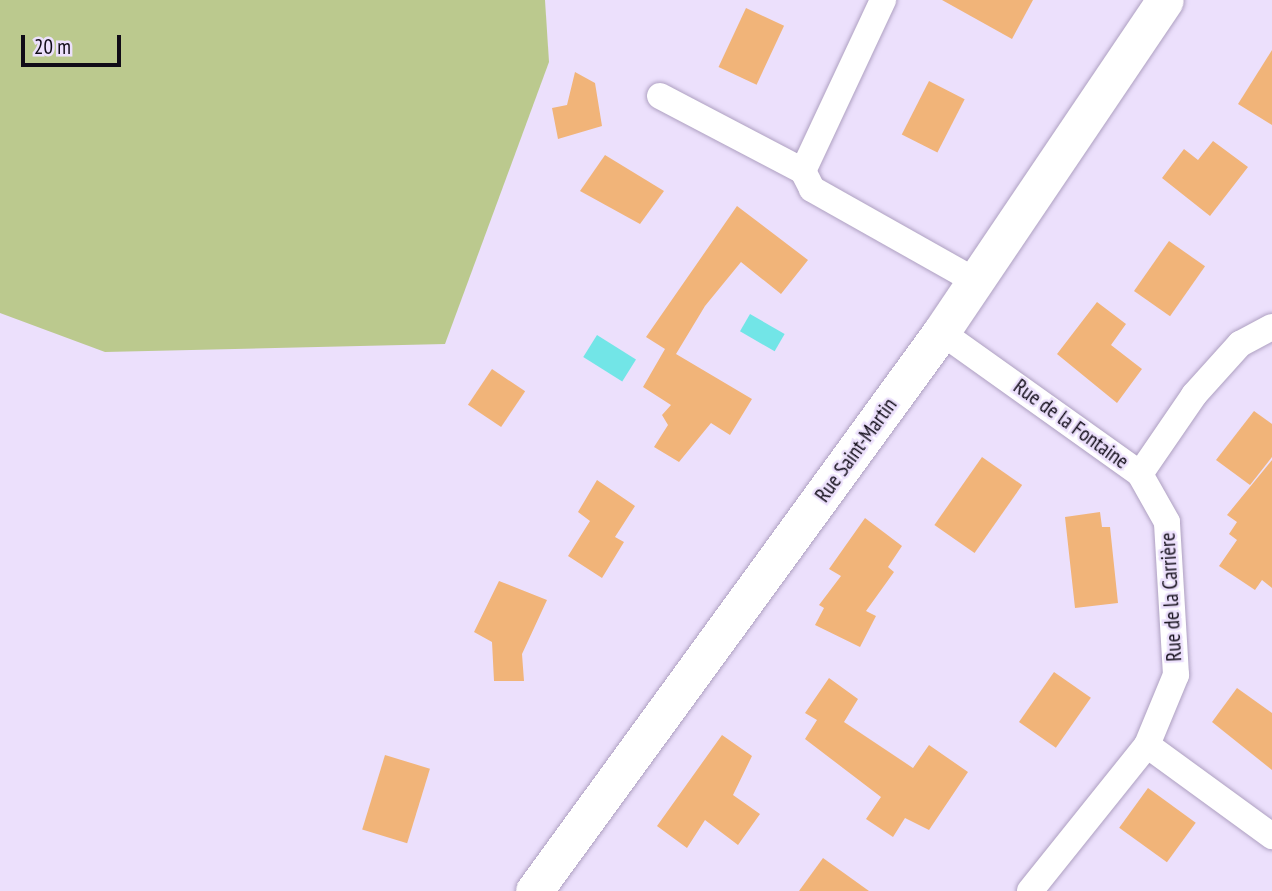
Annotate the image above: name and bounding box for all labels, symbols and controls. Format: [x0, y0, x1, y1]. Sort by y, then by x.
scale bar [24, 21, 124, 65]
text: 20 m [34, 33, 71, 60]
street label: Rue de la Fontaine [1009, 374, 1133, 474]
street label: Rue Saint-Martin [810, 393, 902, 507]
street label: Rue de la Carrière [1155, 532, 1187, 662]

